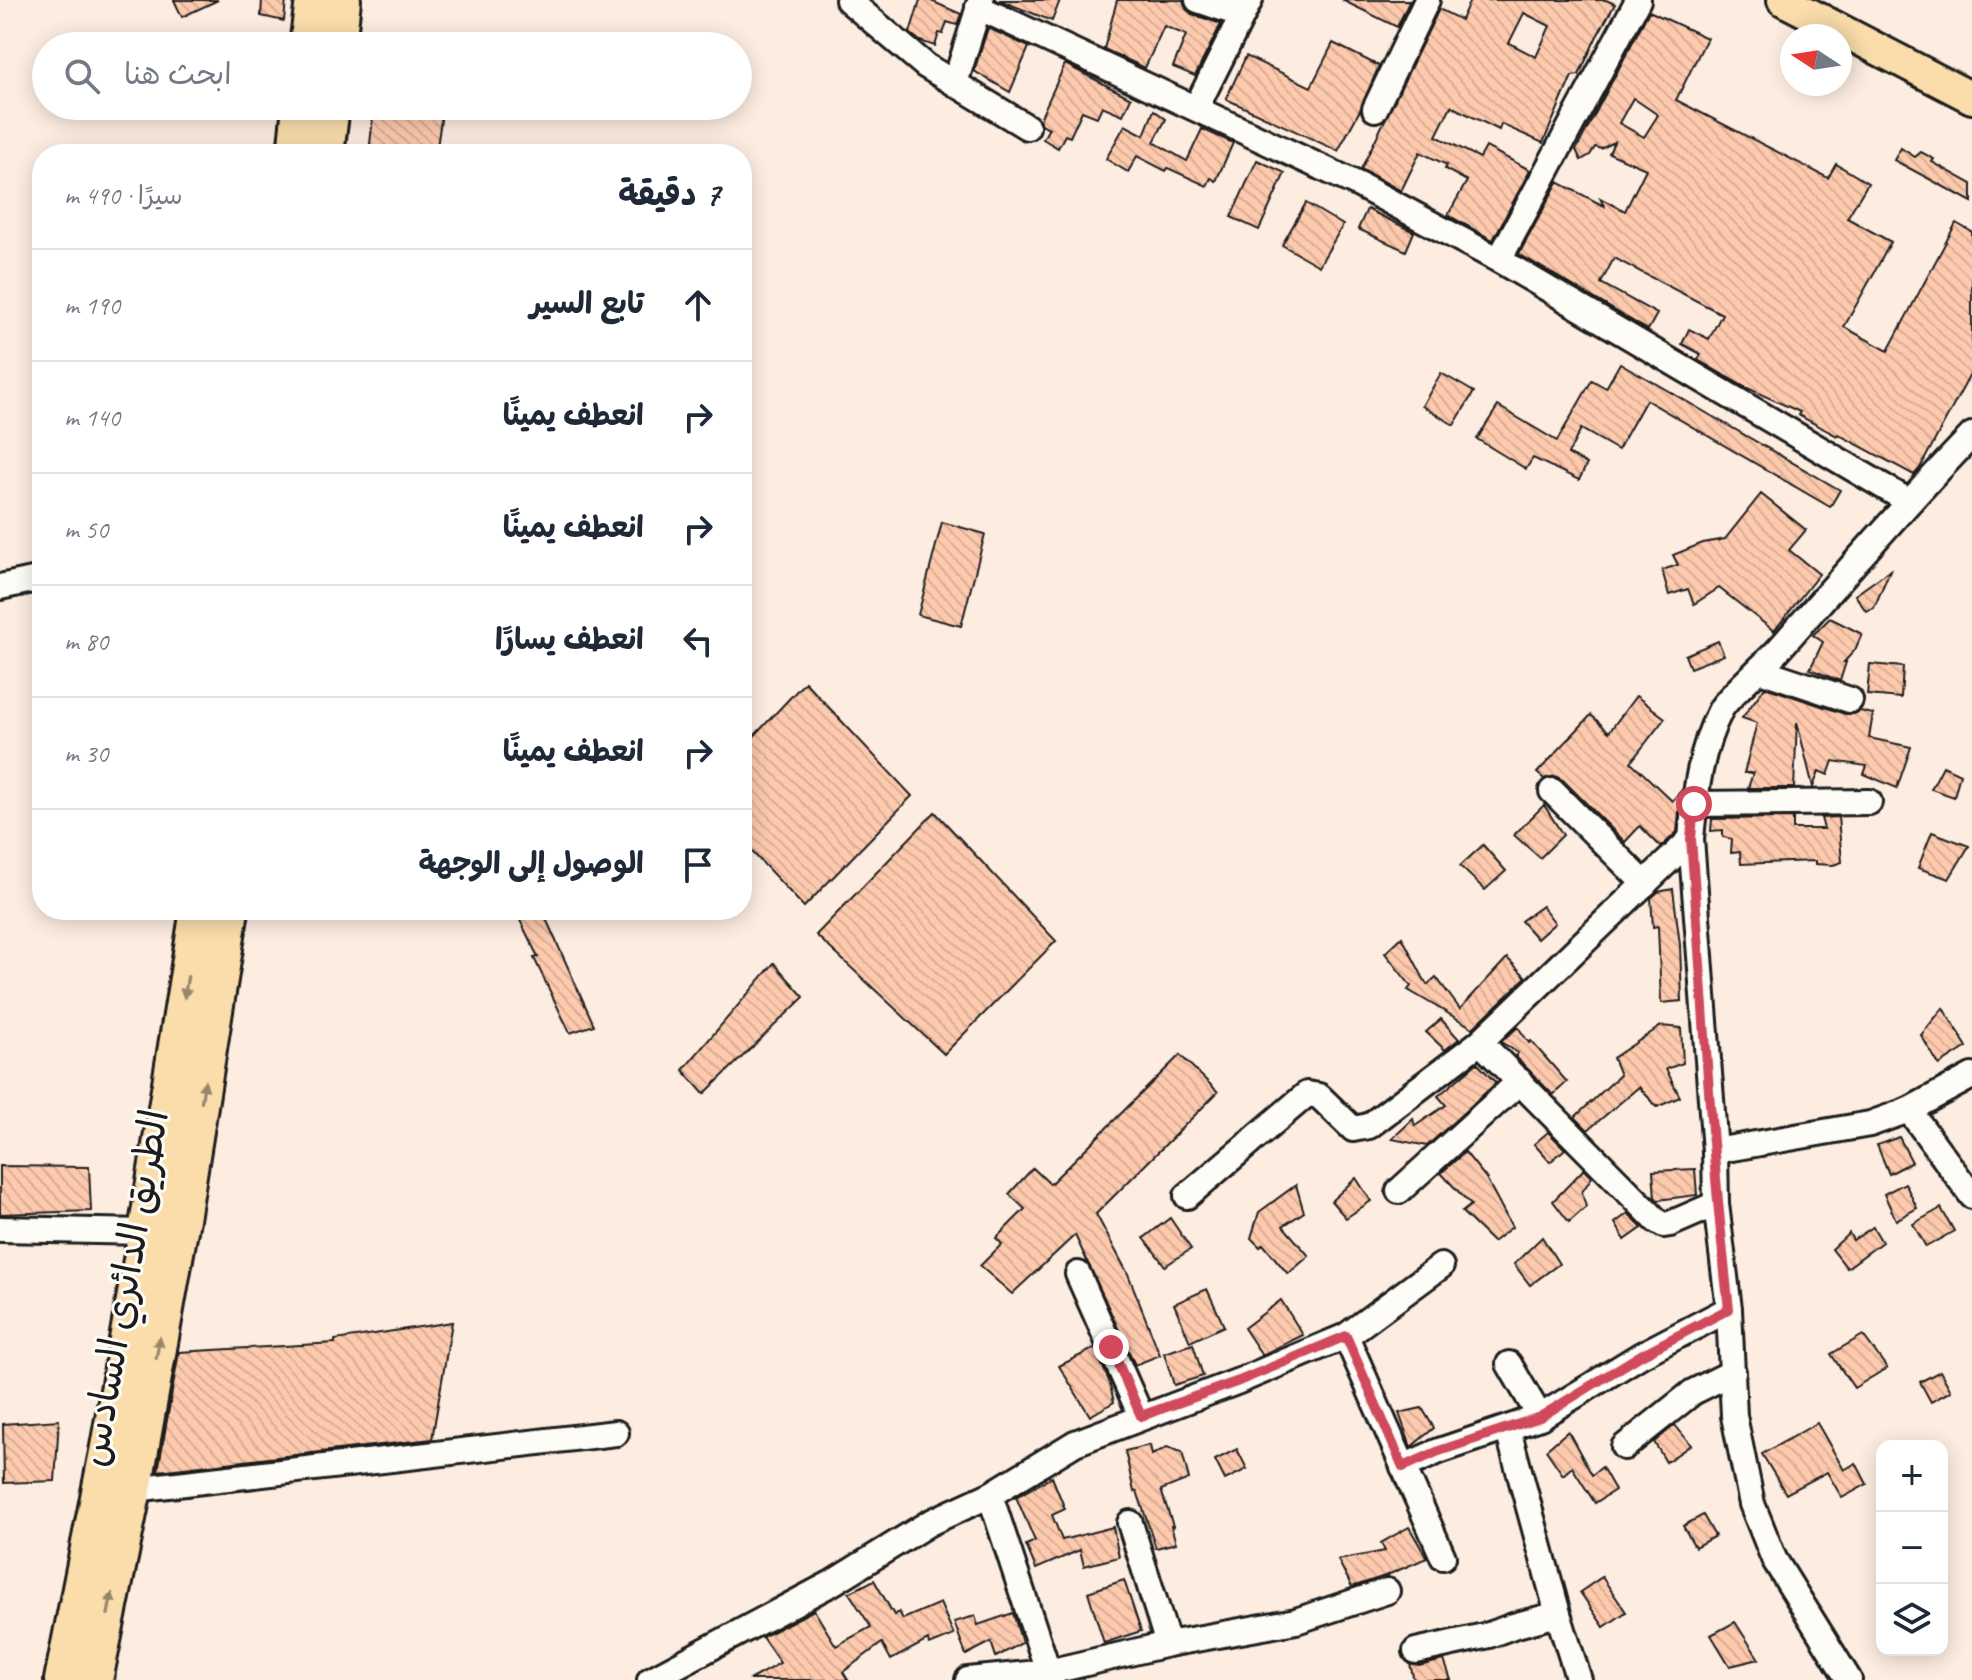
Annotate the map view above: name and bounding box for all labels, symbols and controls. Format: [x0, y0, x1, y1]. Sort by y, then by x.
north arrow [1780, 24, 1852, 96]
search box [32, 32, 752, 120]
icon: search [60, 54, 104, 98]
text: ابحث هنا [124, 55, 232, 93]
text: 7 دقيقة [618, 172, 720, 215]
text: سيرًا · 490 m [64, 179, 183, 212]
icon: ahead [676, 283, 720, 327]
text: تابع السير [530, 284, 644, 322]
text: 190 m [64, 289, 120, 322]
icon: right [676, 395, 720, 439]
text: انعطف يمينًا [503, 396, 644, 434]
text: 140 m [64, 401, 120, 434]
icon: right [676, 507, 720, 551]
text: انعطف يمينًا [503, 508, 644, 546]
text: 50 m [64, 513, 108, 546]
icon: left [676, 619, 720, 663]
text: انعطف يسارًا [495, 620, 644, 658]
text: 80 m [64, 625, 108, 658]
icon: right [676, 731, 720, 775]
text: انعطف يمينًا [503, 732, 644, 770]
text: 30 m [64, 737, 108, 770]
route start [1676, 786, 1712, 822]
icon: arrive [676, 843, 720, 887]
text: الوصول إلى الوجهة [419, 844, 644, 882]
one-way arrow [179, 975, 192, 1000]
one-way arrow [197, 1079, 210, 1104]
street label: الطريق الدائري السادس [68, 1106, 183, 1471]
route end [1093, 1329, 1129, 1365]
one-way arrow [153, 1335, 165, 1360]
map controls [1876, 1440, 1948, 1656]
button: + [1876, 1440, 1948, 1512]
button: − [1876, 1512, 1948, 1584]
button: layers [1876, 1584, 1948, 1656]
one-way arrow [105, 1591, 117, 1616]

